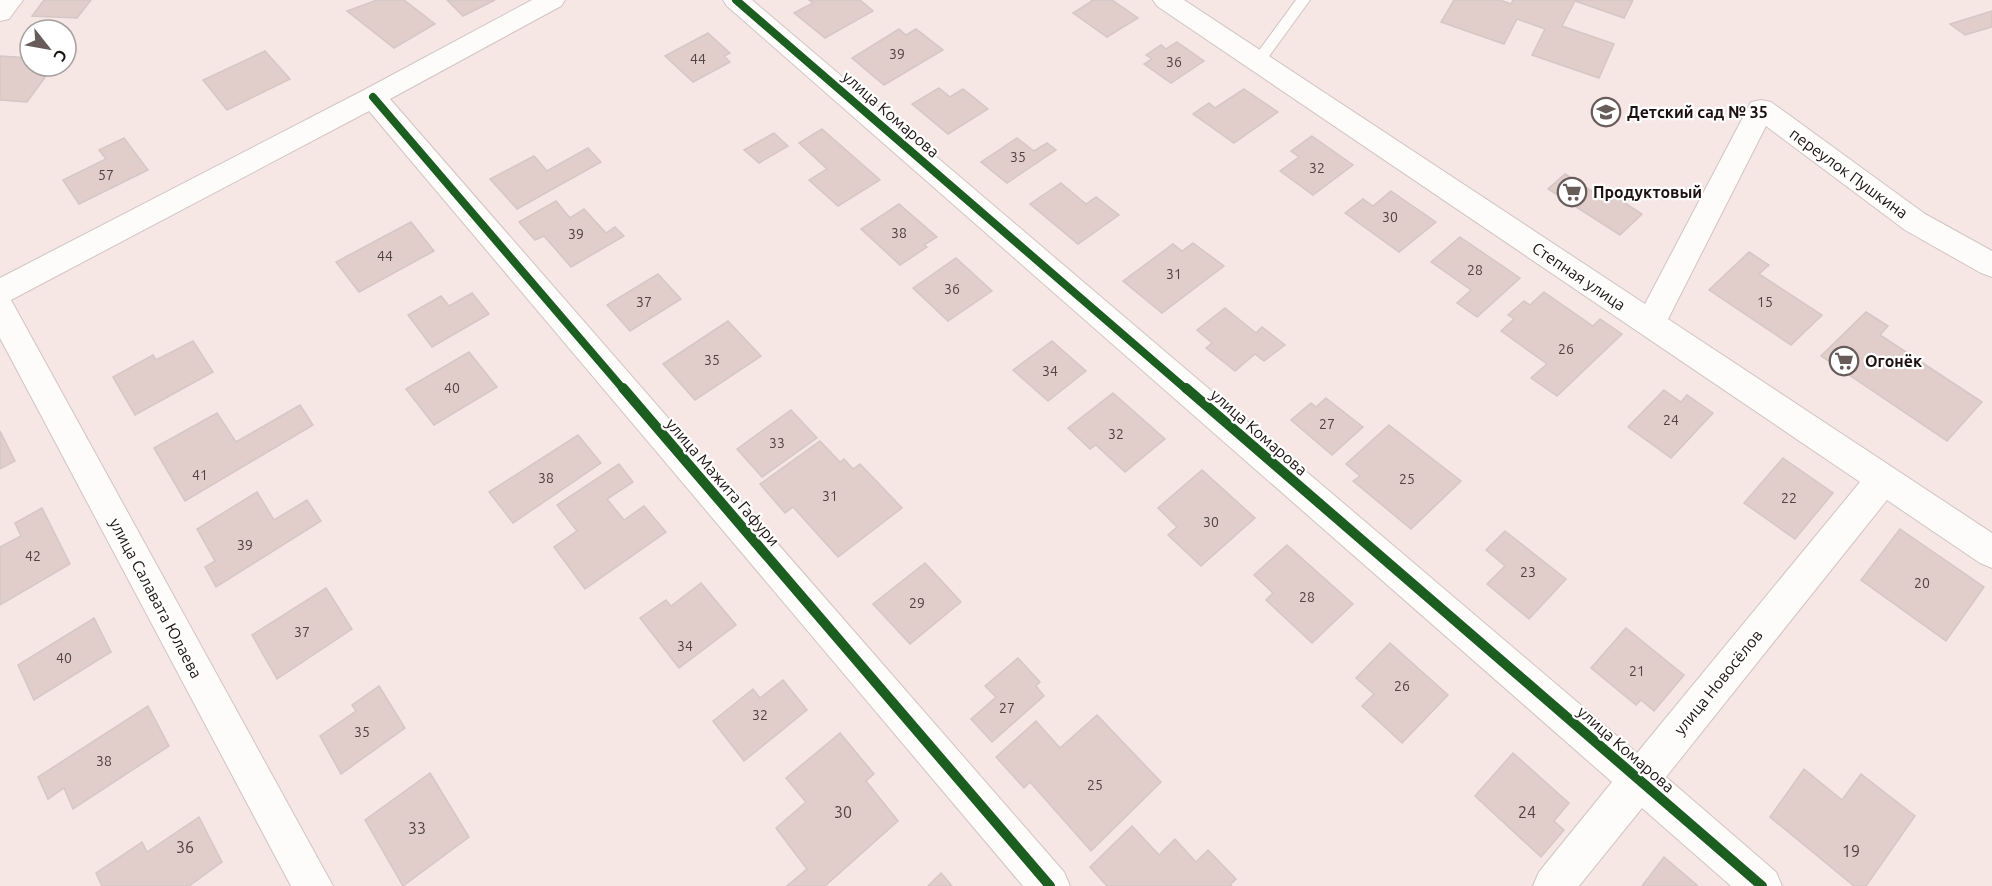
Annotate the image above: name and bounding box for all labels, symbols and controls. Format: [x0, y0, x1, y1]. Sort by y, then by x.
north arrow [18, 18, 78, 78]
house number: 39 [889, 46, 905, 62]
text: С [51, 47, 71, 65]
house number: 44 [690, 51, 706, 67]
house number: 36 [1166, 54, 1182, 70]
street label: улица Комарова [839, 67, 943, 161]
school or university icon: Детский сад № 35 [1590, 96, 1622, 128]
place label: Детский сад № 35 [1627, 103, 1768, 121]
street label: переулок Пушкина [1787, 124, 1911, 222]
house number: 35 [1010, 149, 1026, 165]
house number: 32 [1309, 160, 1325, 176]
house number: 57 [98, 167, 114, 183]
supermarket icon: Продуктовый [1556, 176, 1588, 208]
place label: Продуктовый [1593, 183, 1702, 201]
house number: 30 [1382, 209, 1398, 225]
house number: 38 [891, 225, 907, 241]
house number: 39 [568, 226, 584, 242]
street label: Степная улица [1529, 238, 1629, 314]
house number: 44 [377, 248, 393, 264]
house number: 28 [1467, 262, 1483, 278]
house number: 31 [1166, 266, 1182, 282]
house number: 36 [944, 281, 960, 297]
house number: 37 [636, 294, 652, 310]
house number: 15 [1757, 294, 1773, 310]
house number: 26 [1558, 341, 1574, 357]
supermarket icon: Огонёк [1828, 345, 1860, 377]
house number: 35 [704, 352, 720, 368]
place label: Огонёк [1865, 352, 1922, 370]
house number: 34 [1042, 363, 1058, 379]
house number: 40 [444, 380, 460, 396]
street label: улица Комарова [1207, 385, 1311, 479]
house number: 24 [1663, 412, 1679, 428]
street label: улица Мажита Гафури [663, 414, 783, 550]
house number: 27 [1319, 416, 1335, 432]
house number: 32 [1108, 426, 1124, 442]
house number: 33 [769, 435, 785, 451]
house number: 41 [192, 467, 208, 483]
house number: 38 [538, 470, 554, 486]
house number: 25 [1399, 471, 1415, 487]
house number: 31 [822, 488, 838, 504]
house number: 22 [1781, 490, 1797, 506]
house number: 30 [1203, 514, 1219, 530]
street label: улица Салавата Юлаева [106, 515, 206, 681]
house number: 39 [237, 537, 253, 553]
house number: 42 [25, 548, 41, 564]
house number: 23 [1520, 564, 1536, 580]
house number: 20 [1914, 575, 1930, 591]
house number: 28 [1299, 589, 1315, 605]
house number: 29 [909, 595, 925, 611]
house number: 37 [294, 624, 310, 640]
street label: улица Новосёлов [1670, 626, 1766, 738]
house number: 34 [677, 638, 693, 654]
house number: 40 [56, 650, 72, 666]
house number: 21 [1629, 663, 1645, 679]
house number: 26 [1394, 678, 1410, 694]
house number: 27 [999, 700, 1015, 716]
street label: улица Комарова [1574, 702, 1678, 796]
house number: 32 [752, 707, 768, 723]
house number: 35 [354, 724, 370, 740]
house number: 38 [96, 753, 112, 769]
house number: 25 [1087, 777, 1103, 793]
house number: 30 [834, 803, 852, 821]
house number: 24 [1518, 803, 1536, 821]
house number: 33 [408, 819, 426, 837]
house number: 36 [176, 838, 194, 856]
house number: 19 [1842, 842, 1860, 860]

